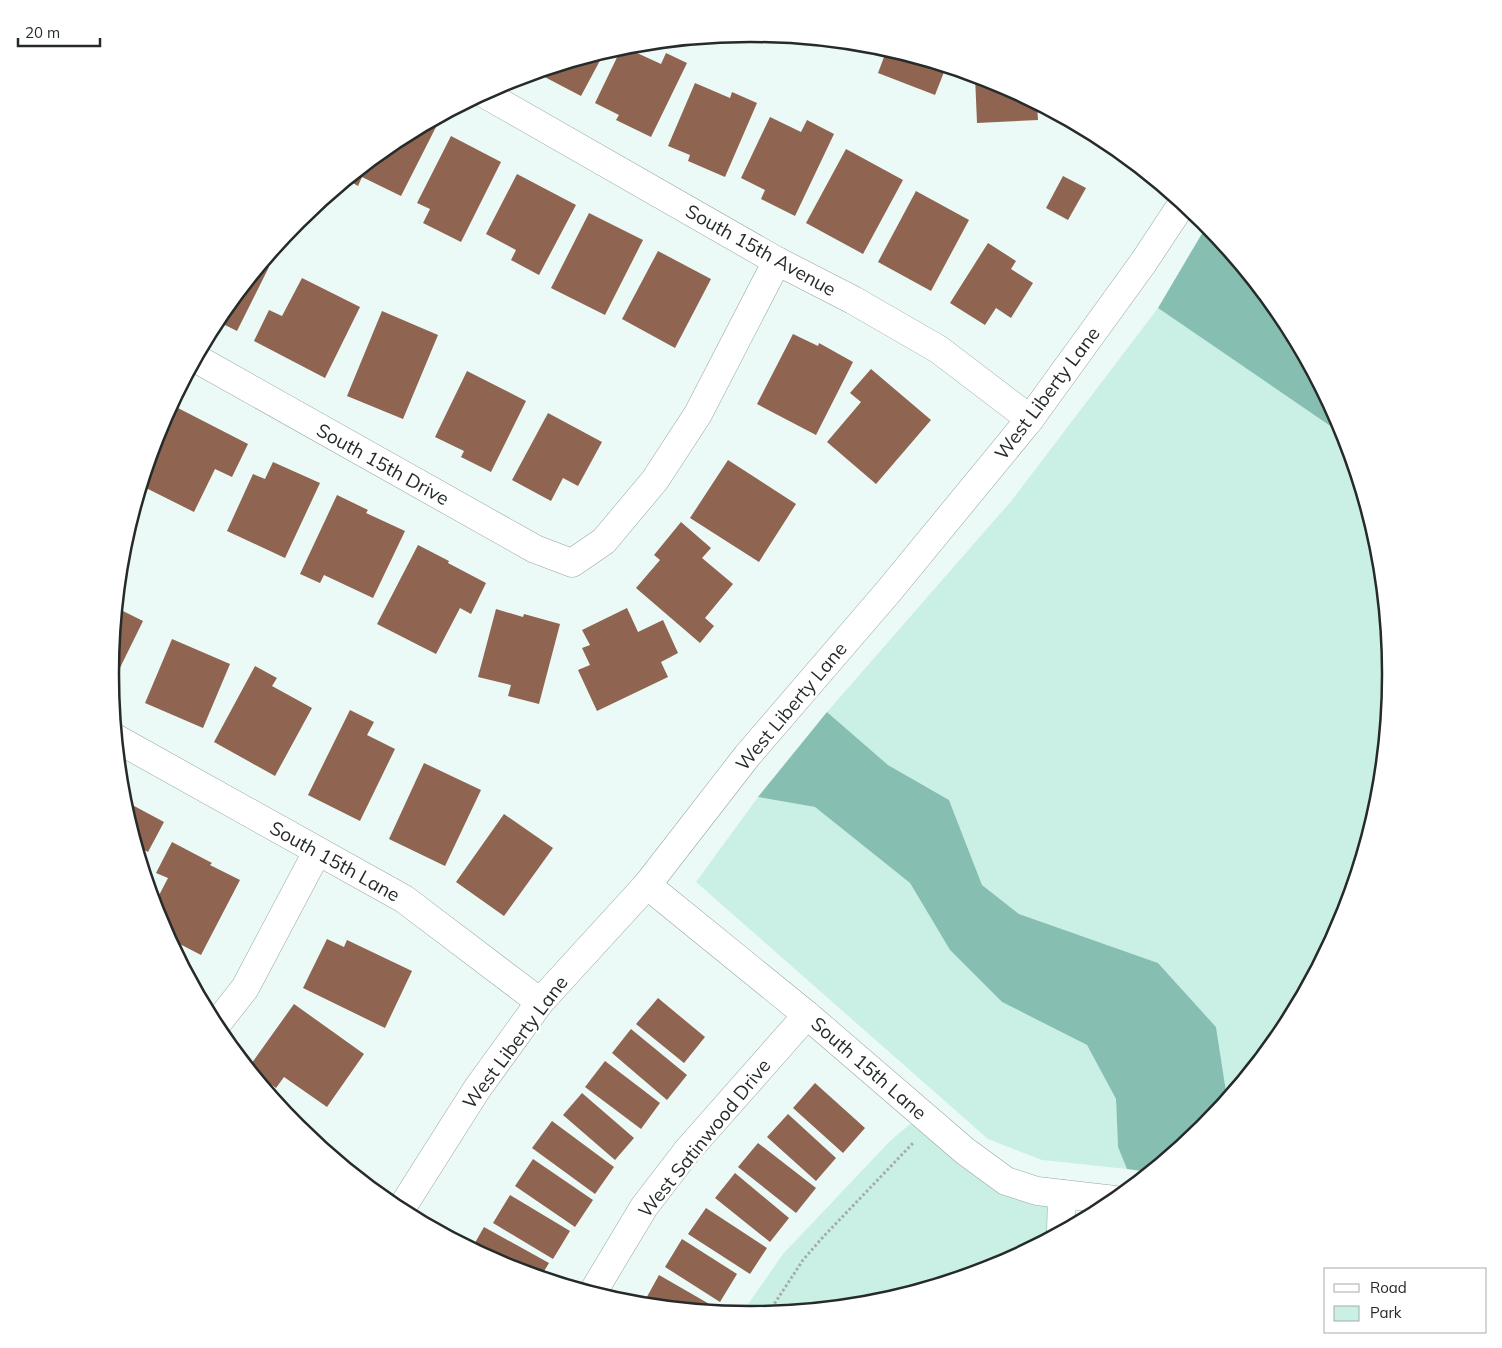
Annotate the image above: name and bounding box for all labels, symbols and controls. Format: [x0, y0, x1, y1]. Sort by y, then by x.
scale bar [18, 15, 100, 47]
text: 20 m [25, 23, 60, 42]
street label: South 15th Avenue [682, 199, 840, 301]
street label: West Liberty Lane [989, 322, 1105, 464]
street label: South 15th Drive [313, 418, 453, 510]
street label: West Liberty Lane [730, 637, 852, 775]
street label: South 15th Lane [266, 815, 404, 907]
street label: West Liberty Lane [457, 971, 573, 1113]
street label: South 15th Lane [806, 1011, 932, 1125]
street label: West Satinwood Drive [633, 1054, 775, 1222]
legend [1324, 1268, 1487, 1333]
text: Road [1370, 1278, 1407, 1297]
text: Park [1370, 1303, 1402, 1322]

